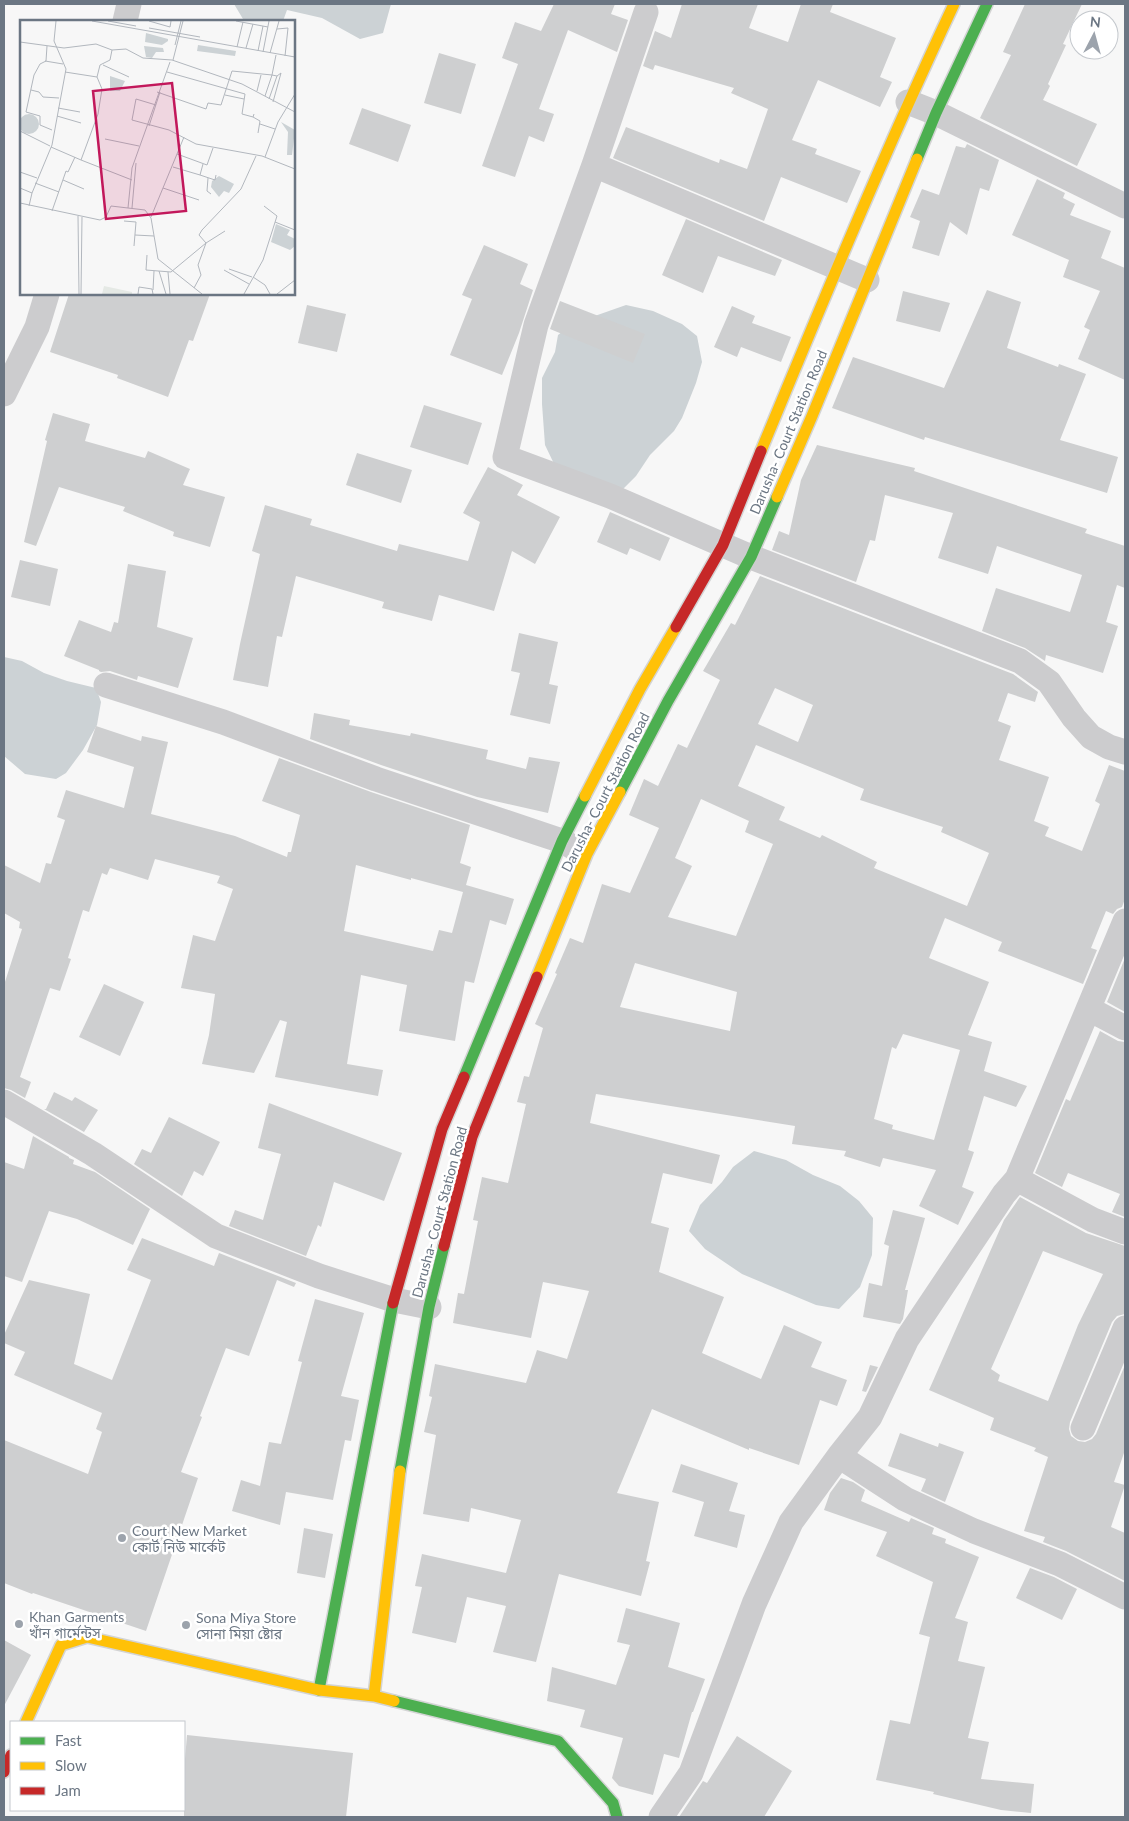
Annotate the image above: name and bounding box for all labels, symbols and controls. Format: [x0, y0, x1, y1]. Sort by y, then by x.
north arrow [1069, 10, 1119, 60]
text: N [1089, 13, 1102, 31]
inset map [20, 20, 295, 295]
street label: Darusha- Court Station Road [746, 347, 830, 517]
street label: Darusha- Court Station Road [557, 709, 653, 875]
street label: Darusha- Court Station Road [408, 1124, 470, 1300]
place label: Court New Market কোর্ট নিউ মার্কেট [132, 1522, 247, 1555]
marker: Court New Market কোর্ট নিউ মার্কেট [116, 1532, 128, 1544]
place label: Khan Garments খাঁন গার্মেন্টস [29, 1608, 124, 1641]
place label: Sona Miya Store সোনা মিয়া ষ্টোর [196, 1609, 296, 1642]
marker: Khan Garments খাঁন গার্মেন্টস [13, 1618, 25, 1630]
marker: Sona Miya Store সোনা মিয়া ষ্টোর [180, 1619, 192, 1631]
legend [10, 1721, 185, 1811]
text: Fast [55, 1731, 82, 1749]
text: Slow [55, 1756, 87, 1774]
text: Jam [55, 1781, 81, 1799]

